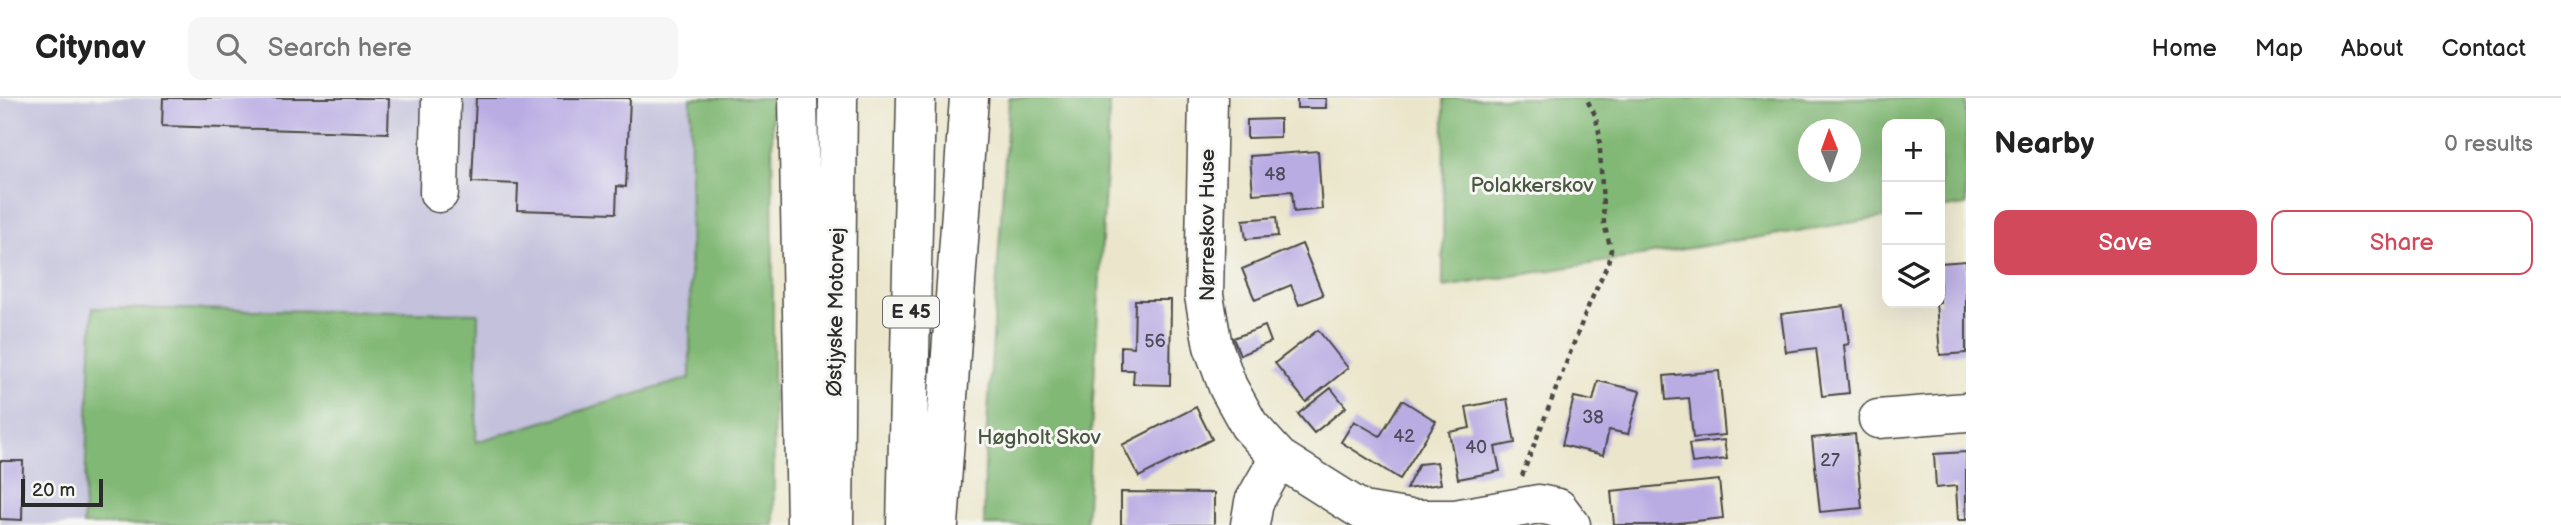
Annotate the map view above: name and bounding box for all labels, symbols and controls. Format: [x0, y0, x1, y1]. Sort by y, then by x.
search box [188, 17, 678, 80]
text: Citynav [35, 28, 146, 68]
icon: search [212, 29, 250, 67]
text: Search here [268, 33, 412, 64]
text: Home [2152, 34, 2217, 63]
text: Map [2255, 34, 2303, 63]
text: About [2341, 34, 2403, 63]
text: Contact [2441, 34, 2526, 63]
north arrow [1798, 119, 1861, 182]
map controls [1882, 119, 1945, 308]
button: + [1882, 119, 1945, 182]
text: Nearby [1994, 126, 2094, 162]
text: 0 results [2444, 130, 2533, 158]
street label: Nørreskov Huse [1195, 149, 1220, 301]
house number: 48 [1264, 164, 1286, 185]
park label: Polakkerskov [1470, 173, 1595, 198]
button: − [1882, 182, 1945, 245]
button: Save [1994, 210, 2257, 275]
button: Share [2271, 210, 2533, 275]
street label: Østjyske Motorvej [822, 227, 850, 397]
button: layers [1882, 245, 1945, 308]
road number: E 45 [883, 296, 939, 328]
house number: 56 [1144, 331, 1166, 352]
house number: 38 [1582, 407, 1604, 428]
park label: Høgholt Skov [977, 425, 1102, 450]
house number: 42 [1393, 426, 1415, 447]
house number: 40 [1465, 437, 1487, 458]
house number: 27 [1820, 450, 1840, 471]
scale bar [21, 476, 103, 508]
text: 20 m [32, 479, 75, 502]

